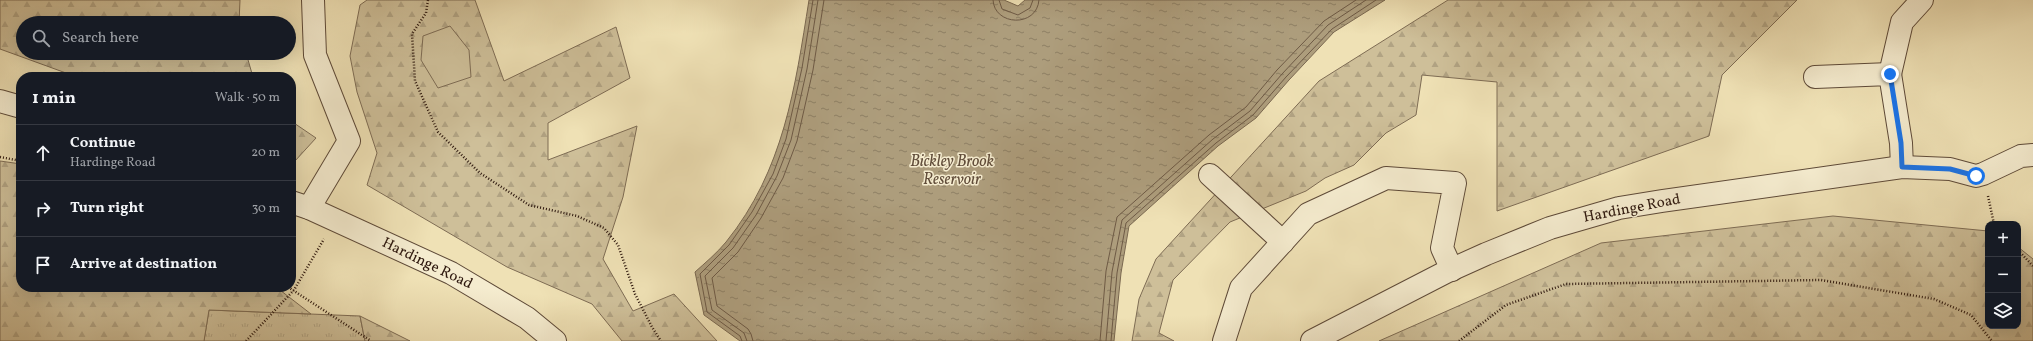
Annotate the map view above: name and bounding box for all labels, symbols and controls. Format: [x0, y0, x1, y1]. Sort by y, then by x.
search box [16, 16, 296, 60]
icon: search [30, 27, 52, 49]
text: Search here [62, 28, 139, 49]
route end [1881, 65, 1899, 83]
text: 1 min [32, 87, 76, 110]
text: Walk · 50 m [215, 89, 280, 107]
text: Continue [70, 133, 135, 154]
icon: ahead [32, 142, 54, 164]
text: 20 m [251, 144, 280, 162]
water label: Bickley Brook Reservoir [910, 151, 994, 191]
text: Hardinge Road [70, 154, 155, 172]
route start [1967, 167, 1985, 185]
street label: Hardinge Road [1582, 189, 1682, 229]
icon: right [32, 198, 54, 220]
text: Turn right [70, 198, 144, 219]
text: 30 m [252, 200, 280, 218]
map controls [1985, 221, 2021, 329]
button: + [1985, 221, 2021, 257]
street label: Hardinge Road [378, 233, 476, 295]
icon: arrive [32, 254, 54, 276]
text: Arrive at destination [70, 254, 217, 275]
button: − [1985, 257, 2021, 293]
button: layers [1985, 293, 2021, 329]

